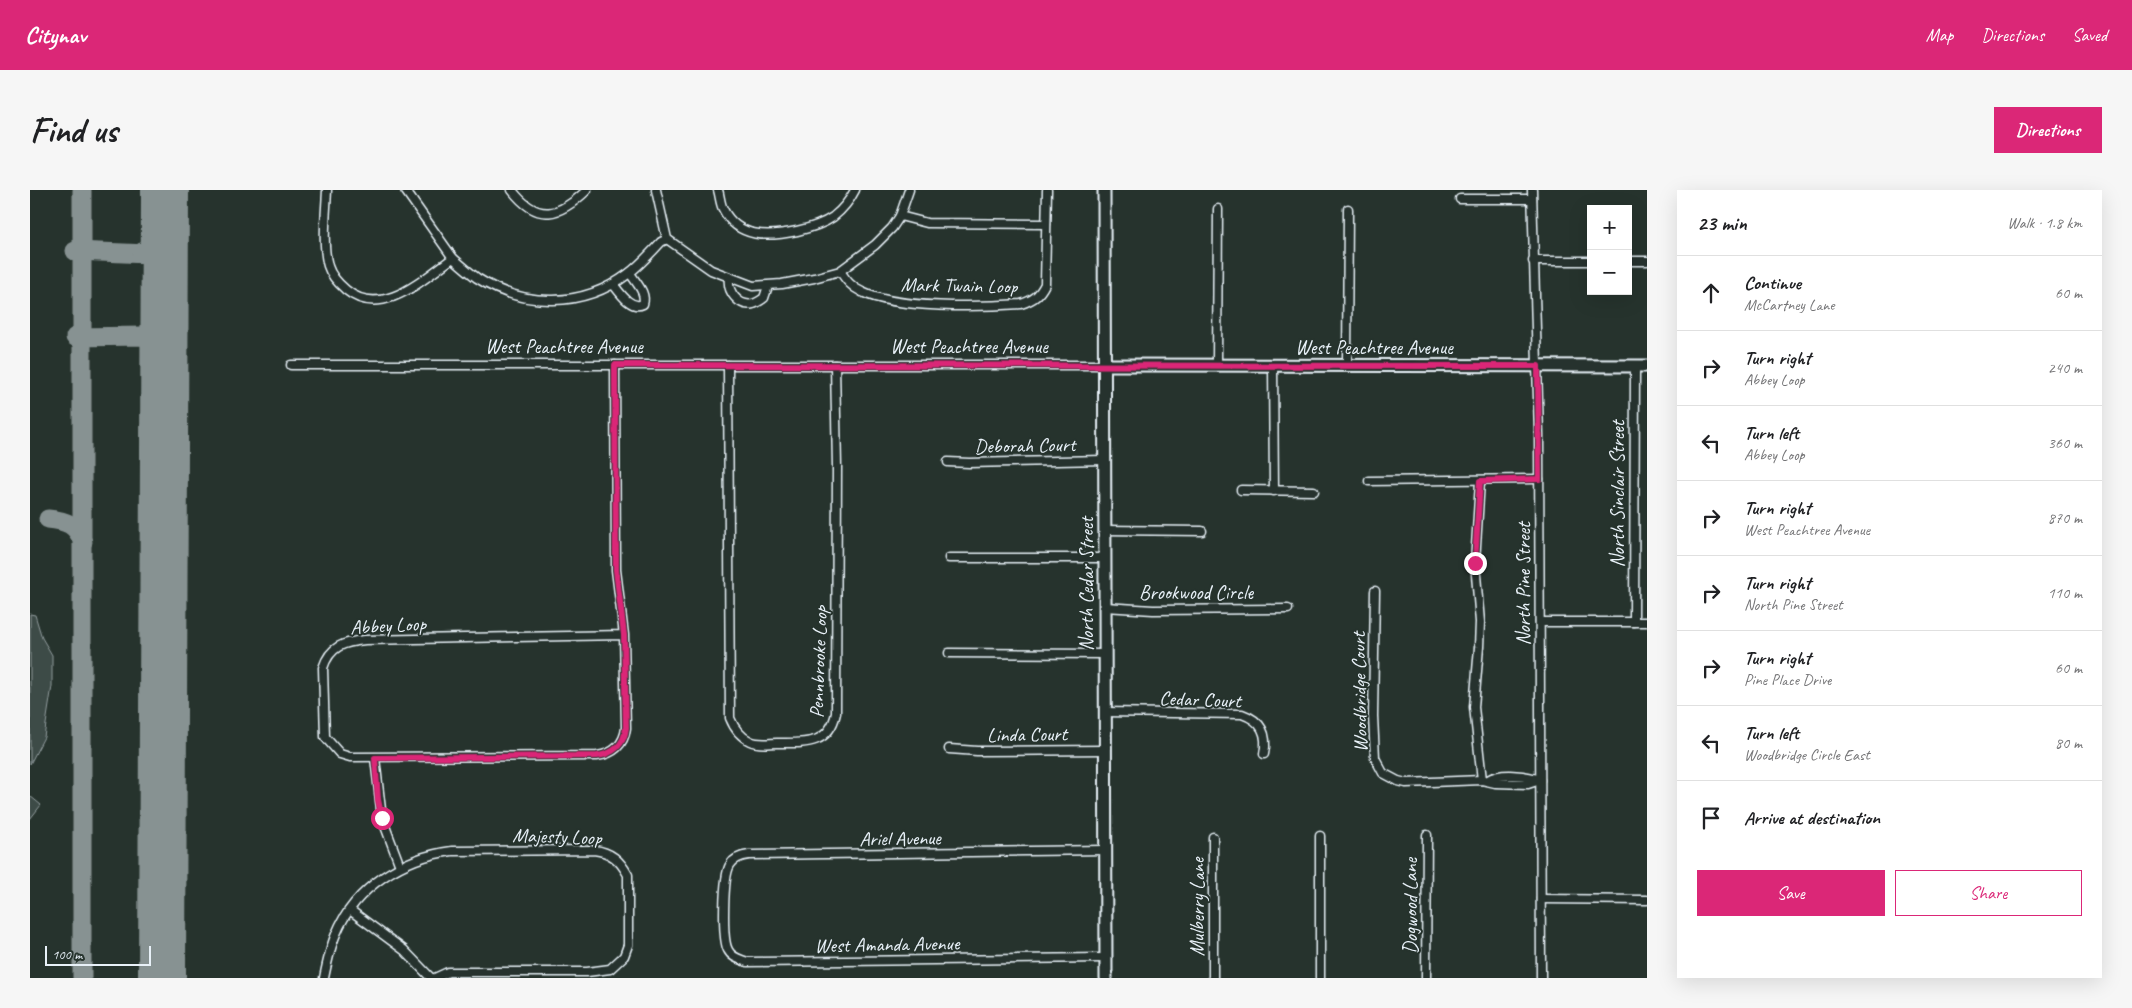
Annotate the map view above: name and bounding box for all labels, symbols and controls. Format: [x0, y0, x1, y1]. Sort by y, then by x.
text: Citynav [25, 20, 86, 50]
text: Map [1926, 24, 1953, 46]
text: Directions [1981, 24, 2044, 46]
text: Saved [2072, 24, 2107, 46]
button: Directions [1994, 107, 2102, 153]
text: Find us [30, 108, 117, 153]
map controls [1587, 205, 1632, 295]
button: + [1587, 205, 1632, 250]
text: 23 min [1697, 210, 1747, 236]
text: Walk · 1.8 km [2007, 213, 2082, 233]
button: − [1587, 250, 1632, 295]
text: Continue [1744, 271, 1801, 295]
street label: Mark Twain Loop [901, 272, 1019, 299]
icon: ahead [1697, 279, 1725, 307]
text: 60 m [2055, 283, 2082, 303]
text: McCartney Lane [1744, 295, 1834, 315]
street label: West Peachtree Avenue [485, 334, 644, 359]
street label: West Peachtree Avenue [890, 334, 1049, 359]
street label: West Peachtree Avenue [1295, 335, 1454, 360]
text: Turn right [1744, 346, 1811, 370]
icon: right [1697, 354, 1725, 382]
text: 240 m [2048, 358, 2082, 378]
text: Abbey Loop [1744, 370, 1805, 390]
street label: North Sinclair Street [1605, 418, 1630, 567]
text: Turn left [1744, 421, 1799, 445]
icon: left [1697, 429, 1725, 457]
street label: Deborah Court [974, 432, 1078, 459]
text: 360 m [2048, 433, 2082, 453]
text: Abbey Loop [1744, 445, 1805, 465]
text: Turn right [1744, 496, 1811, 520]
icon: right [1697, 504, 1725, 532]
text: 870 m [2048, 508, 2082, 528]
street label: North Cedar Street [1074, 515, 1099, 651]
street label: North Pine Street [1511, 520, 1536, 646]
text: West Peachtree Avenue [1744, 520, 1870, 540]
route end [1464, 552, 1487, 575]
text: Turn right [1744, 571, 1811, 595]
icon: right [1697, 579, 1725, 607]
street label: Brookwood Circle [1139, 580, 1254, 605]
text: 110 m [2048, 583, 2082, 603]
text: North Pine Street [1744, 595, 1842, 615]
street label: Pennbrooke Loop [804, 604, 833, 719]
street label: Abbey Loop [350, 611, 428, 640]
street label: Woodbridge Court [1346, 629, 1373, 752]
text: Turn right [1744, 646, 1811, 670]
icon: right [1697, 654, 1725, 682]
text: 60 m [2055, 658, 2082, 678]
text: Pine Place Drive [1744, 670, 1831, 690]
street label: Cedar Court [1159, 686, 1244, 714]
street label: Linda Court [987, 721, 1070, 748]
text: Turn left [1744, 721, 1799, 745]
icon: left [1697, 729, 1725, 757]
text: 80 m [2055, 733, 2082, 753]
text: Woodbridge Circle East [1744, 745, 1870, 765]
icon: arrive [1697, 804, 1725, 832]
text: Arrive at destination [1744, 806, 1880, 830]
route start [371, 807, 394, 830]
street label: Majesty Loop [512, 822, 603, 851]
street label: Ariel Avenue [859, 825, 942, 852]
street label: Mulberry Lane [1185, 856, 1210, 956]
street label: Dogwood Lane [1398, 857, 1423, 954]
button: Save [1697, 870, 1885, 916]
button: Share [1895, 870, 2082, 916]
street label: West Amanda Avenue [814, 931, 961, 958]
scale bar [45, 943, 151, 966]
text: 100 m [52, 946, 82, 963]

